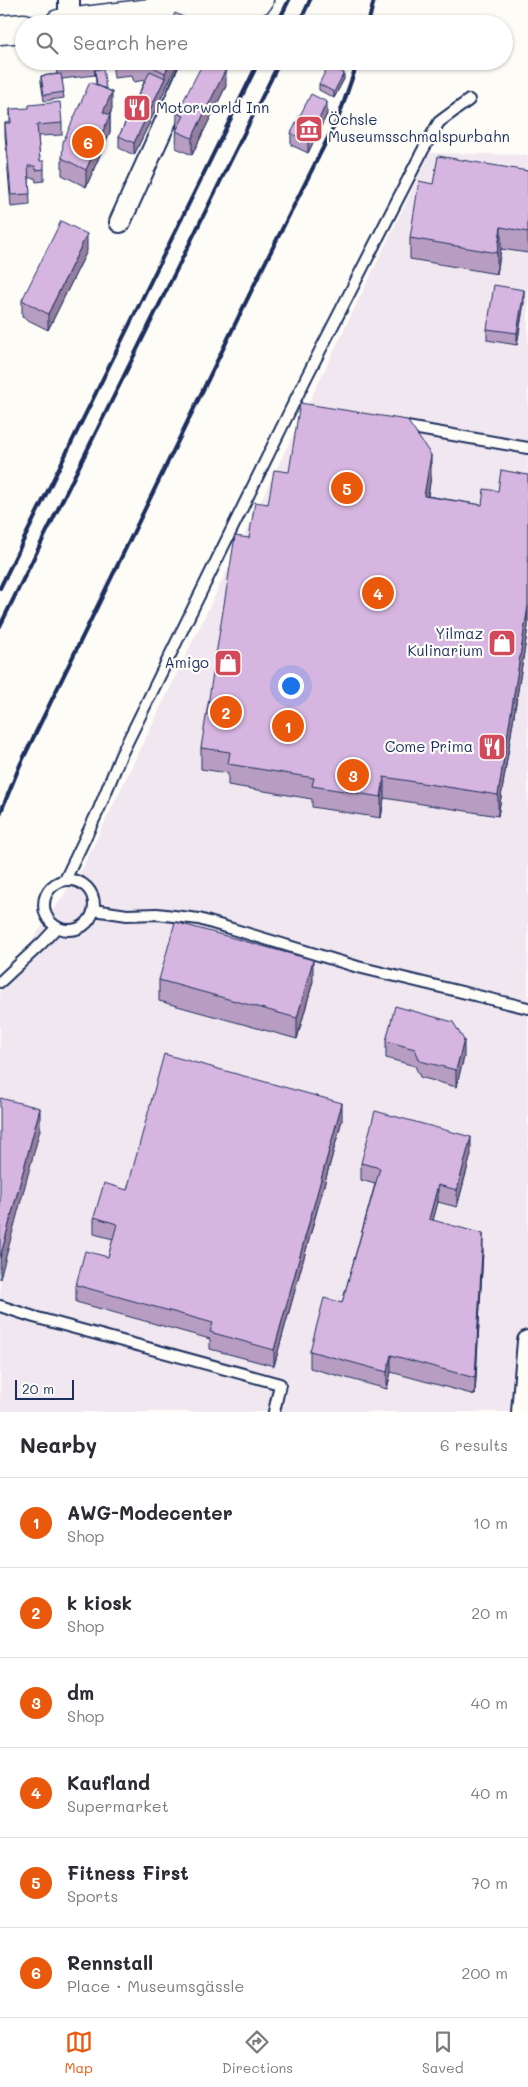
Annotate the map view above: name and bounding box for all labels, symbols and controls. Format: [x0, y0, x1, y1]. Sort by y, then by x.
search box [15, 15, 513, 70]
icon: search [33, 29, 61, 57]
text: Search here [73, 30, 189, 55]
restaurant icon: Motorworld Inn [122, 93, 152, 123]
place label: Motorworld Inn [156, 97, 269, 117]
place label: Öchsle Museumsschmalspurbahn [328, 109, 510, 146]
museum icon: Öchsle Museumsschmalspurbahn [294, 114, 324, 144]
pin: 6 [72, 123, 104, 161]
pin: 5 [331, 469, 363, 507]
pin: 4 [362, 574, 394, 612]
place label: Yilmaz Kulinarium [407, 623, 483, 660]
shop icon: Yilmaz Kulinarium [487, 628, 517, 658]
shop icon: Amigo [213, 648, 243, 678]
place label: Amigo [164, 652, 209, 672]
your location [278, 673, 304, 699]
pin: 2 [210, 693, 242, 731]
pin: 1 [272, 707, 304, 745]
restaurant icon: Come Prima [477, 732, 507, 762]
place label: Come Prima [385, 736, 473, 756]
pin: 3 [337, 756, 369, 794]
scale bar [15, 1377, 74, 1400]
text: 20 m [22, 1379, 54, 1398]
text: Nearby [20, 1431, 97, 1458]
text: 6 results [440, 1434, 508, 1455]
text: AWG-Modecenter [67, 1500, 233, 1525]
text: 1 [32, 1512, 40, 1533]
text: 10 m [473, 1512, 508, 1533]
text: Shop [67, 1525, 104, 1546]
text: k kiosk [67, 1590, 132, 1615]
text: 2 [32, 1602, 40, 1623]
text: 20 m [471, 1602, 508, 1623]
text: Shop [67, 1615, 104, 1636]
text: dm [67, 1680, 94, 1705]
text: 3 [31, 1692, 41, 1713]
text: 40 m [471, 1692, 508, 1713]
text: Shop [67, 1705, 104, 1726]
text: Kaufland [67, 1770, 150, 1795]
text: 4 [31, 1782, 41, 1803]
text: 40 m [471, 1782, 508, 1803]
text: Supermarket [67, 1795, 169, 1816]
text: Fitness First [67, 1860, 189, 1885]
text: 5 [31, 1872, 41, 1893]
text: 70 m [471, 1872, 508, 1893]
text: Sports [67, 1885, 118, 1906]
text: Rennstall [67, 1950, 153, 1975]
text: 6 [31, 1962, 41, 1983]
text: 200 m [461, 1962, 508, 1983]
text: Place · Museumsgässle [67, 1975, 244, 1996]
tab: Map [64, 2028, 93, 2077]
tab: Directions [222, 2028, 293, 2077]
tab: Saved [422, 2028, 464, 2077]

